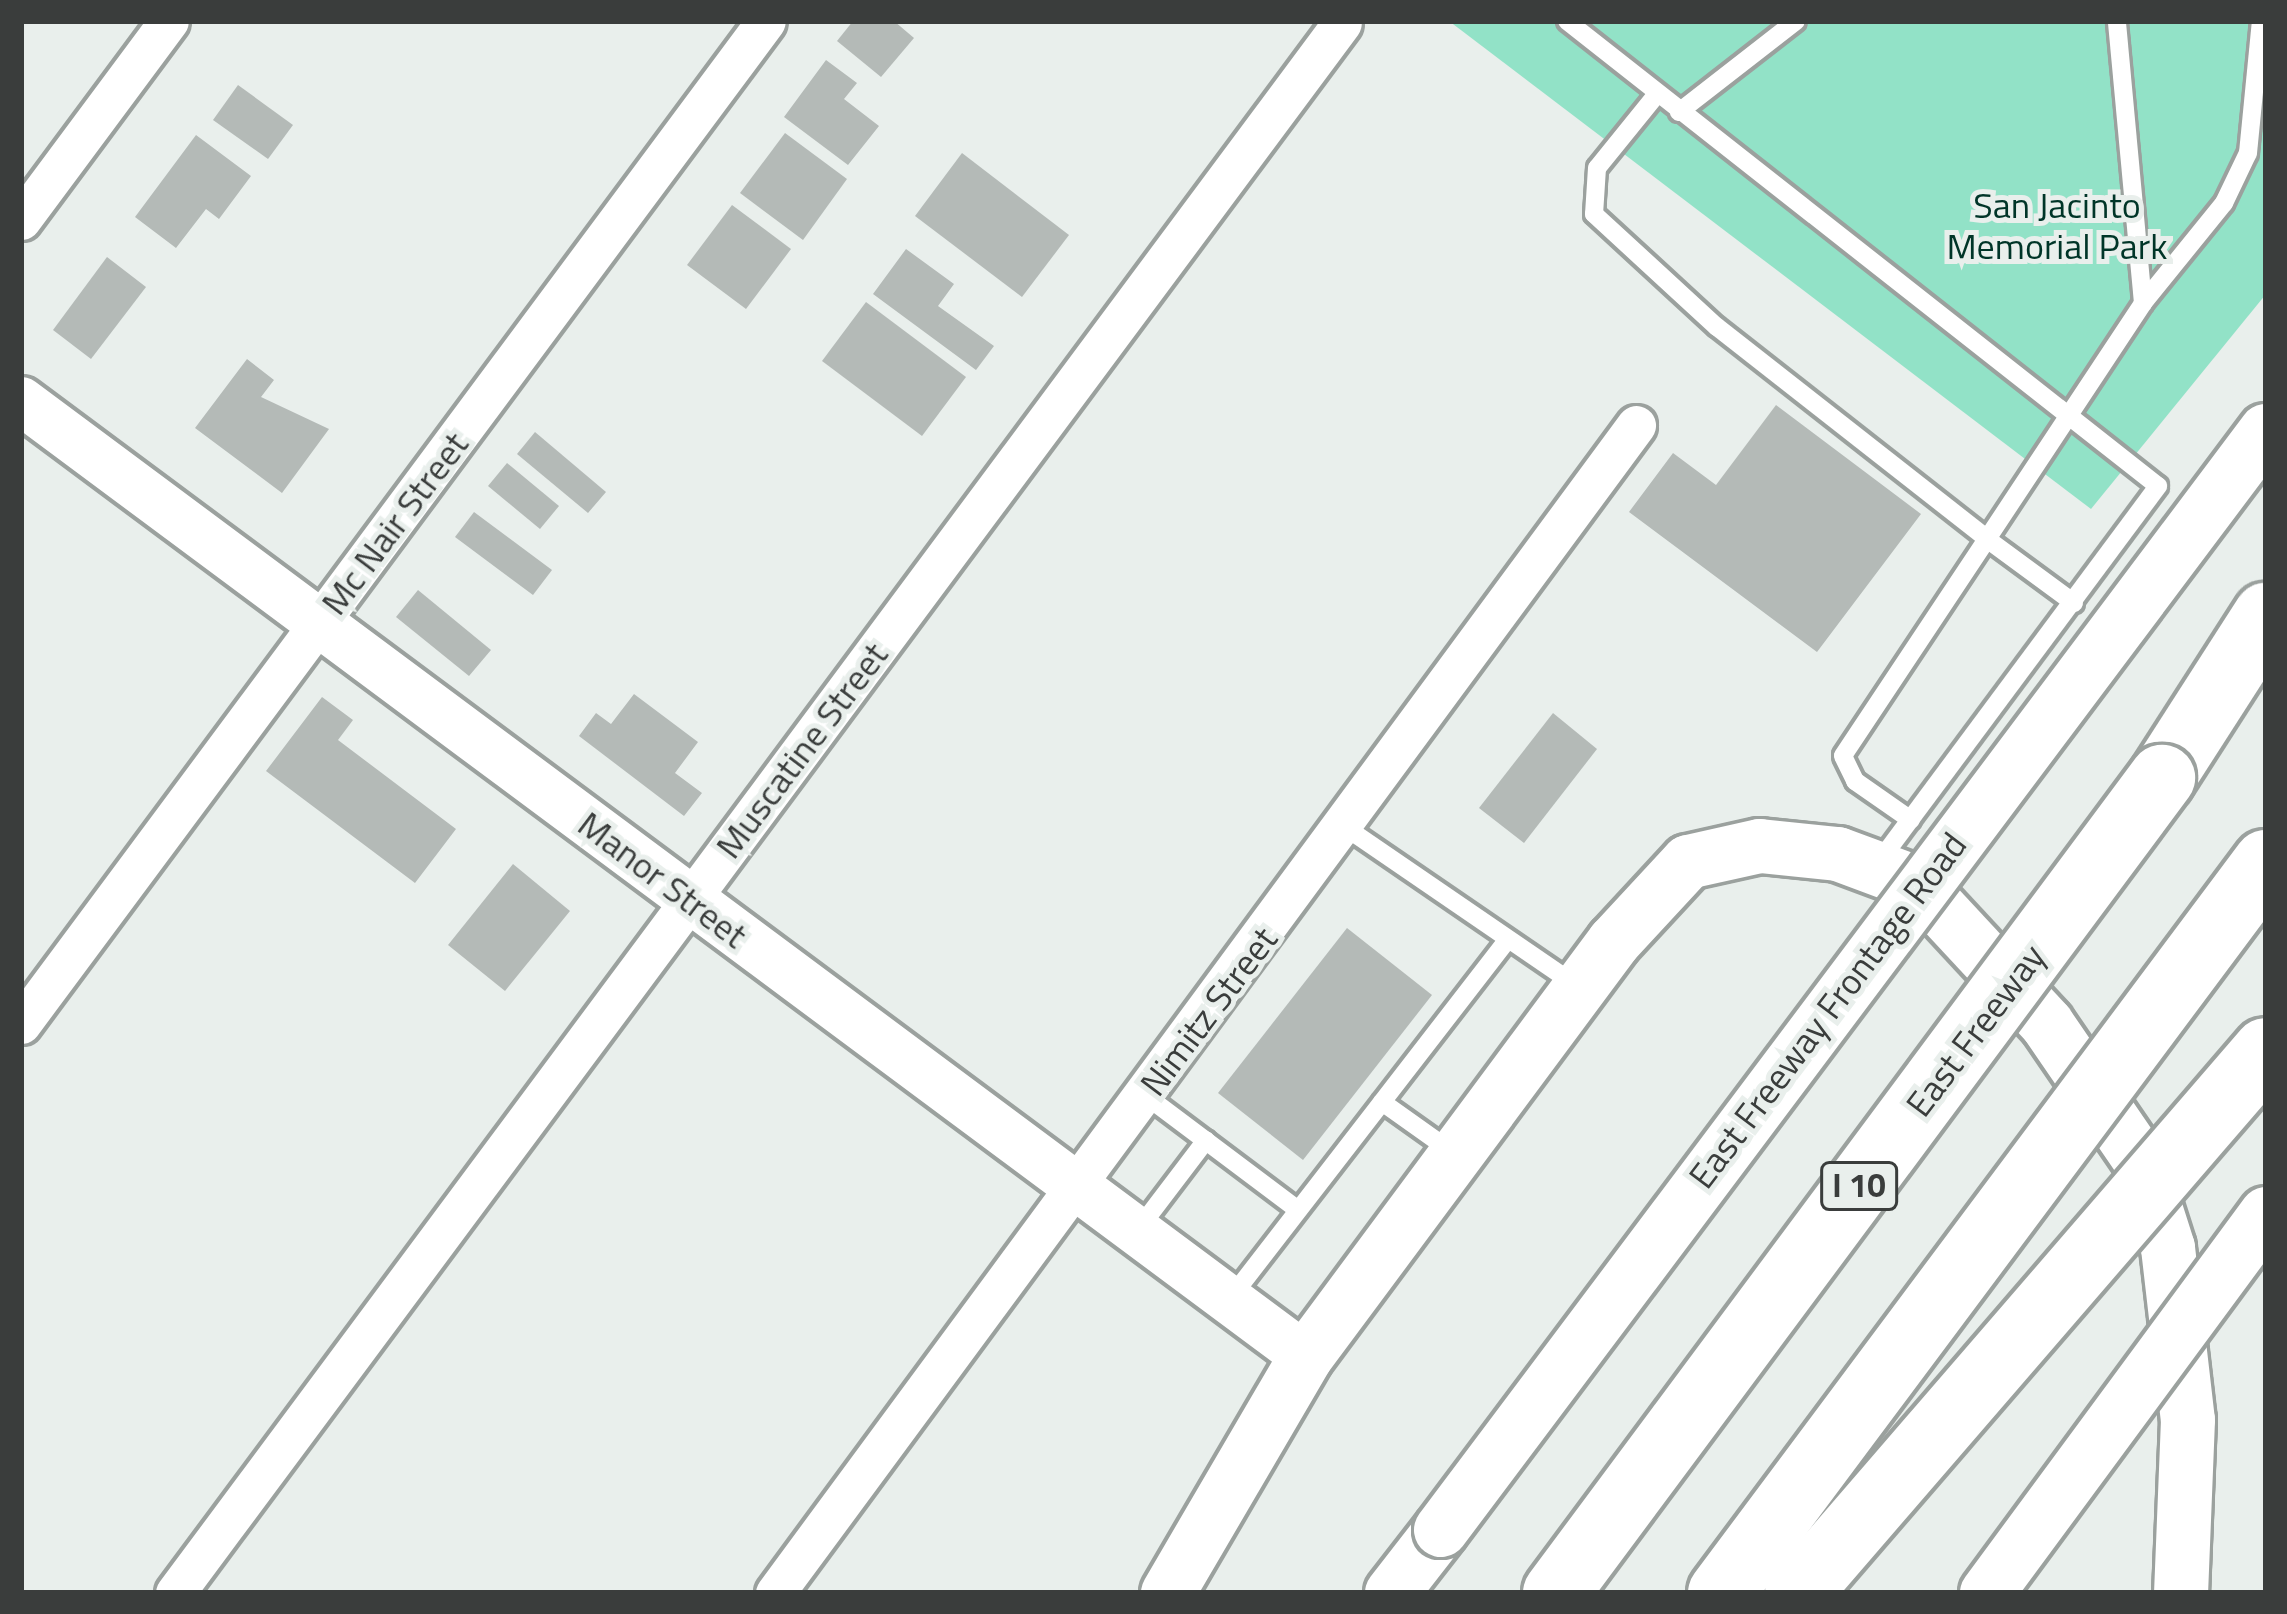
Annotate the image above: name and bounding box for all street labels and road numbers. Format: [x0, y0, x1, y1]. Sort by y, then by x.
street label: Mc Nair Street [311, 423, 477, 623]
street label: Muscatine Street [706, 634, 896, 866]
street label: Manor Street [570, 802, 756, 956]
street label: East Freeway Frontage Road [1679, 824, 1975, 1196]
street label: Nimitz Street [1131, 918, 1285, 1104]
street label: East Freeway [1896, 935, 2054, 1125]
road number: I 10 [1820, 1159, 1898, 1213]

